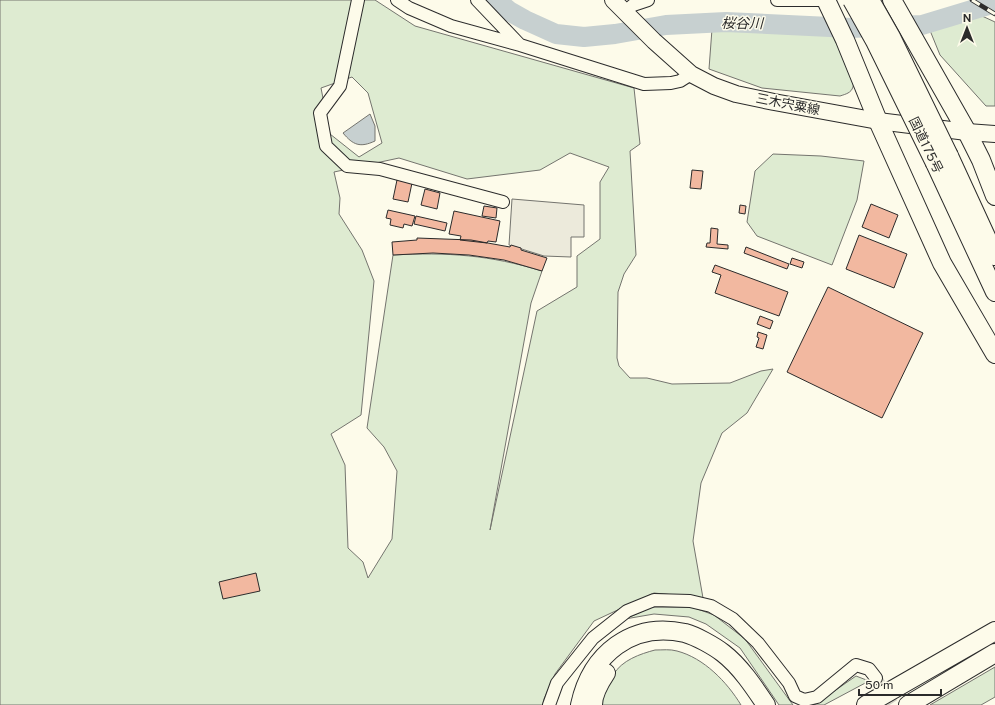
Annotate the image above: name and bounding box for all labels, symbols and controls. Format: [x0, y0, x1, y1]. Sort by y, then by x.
north arrow [947, 8, 987, 48]
text: N [963, 12, 971, 24]
water label: 桜谷川 [721, 15, 765, 31]
street label: 三木宍粟線 [755, 90, 821, 118]
street label: 国道175号 [906, 115, 946, 175]
scale bar [859, 671, 941, 697]
text: 50 m [865, 678, 893, 692]

